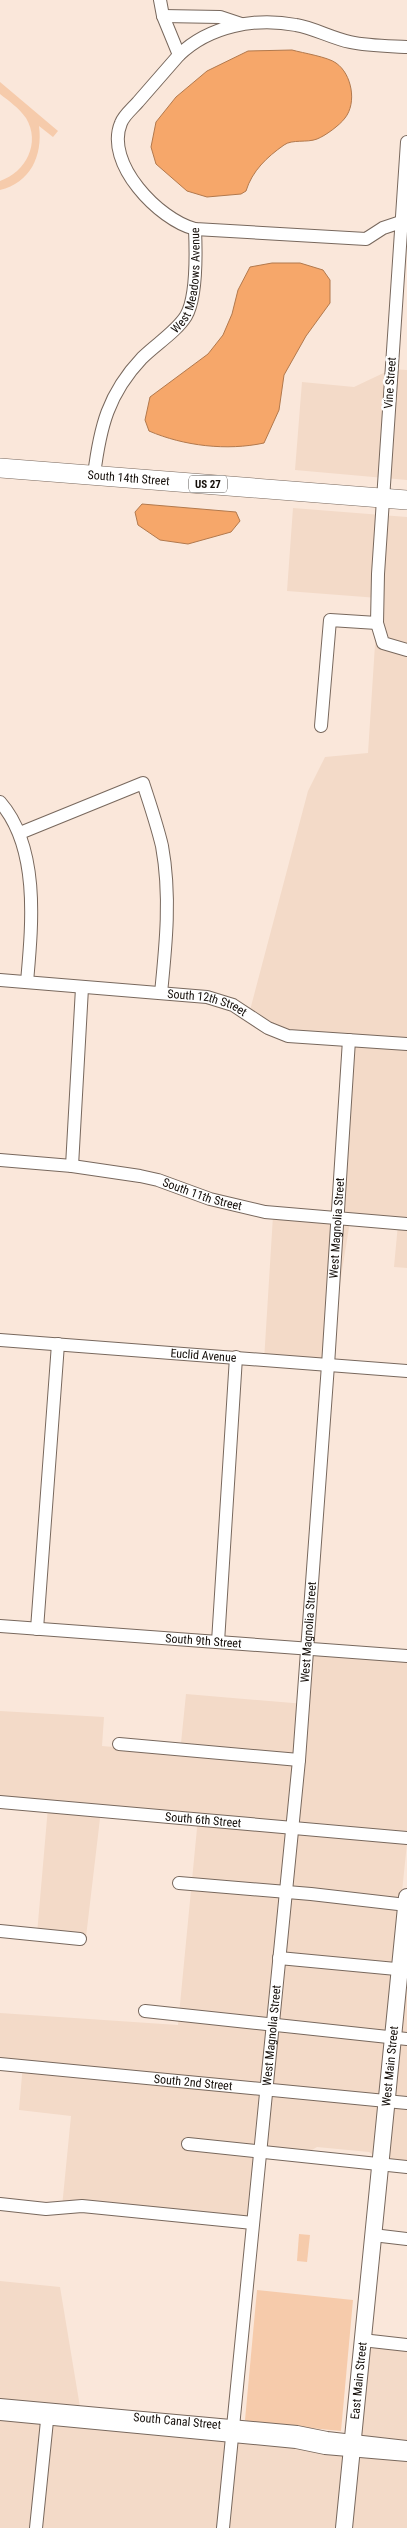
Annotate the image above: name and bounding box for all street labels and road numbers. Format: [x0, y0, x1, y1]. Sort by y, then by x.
street label: West Meadows Avenue [168, 227, 203, 336]
street label: Vine Street [381, 356, 399, 409]
street label: South 14th Street [87, 468, 171, 488]
road number: US 27 [189, 476, 227, 492]
street label: South 12th Street [167, 987, 250, 1019]
street label: South 11th Street [161, 1175, 244, 1213]
street label: West Magnolia Street [327, 1177, 347, 1279]
street label: Euclid Avenue [170, 1346, 237, 1365]
street label: West Magnolia Street [298, 1581, 319, 1683]
street label: South 9th Street [165, 1631, 243, 1651]
street label: South 6th Street [165, 1810, 242, 1830]
street label: West Magnolia Street [260, 1984, 284, 2086]
street label: West Main Street [379, 2025, 401, 2107]
street label: South 2nd Street [153, 2072, 233, 2093]
street label: East Main Street [348, 2341, 370, 2420]
street label: South Canal Street [133, 2410, 222, 2432]

